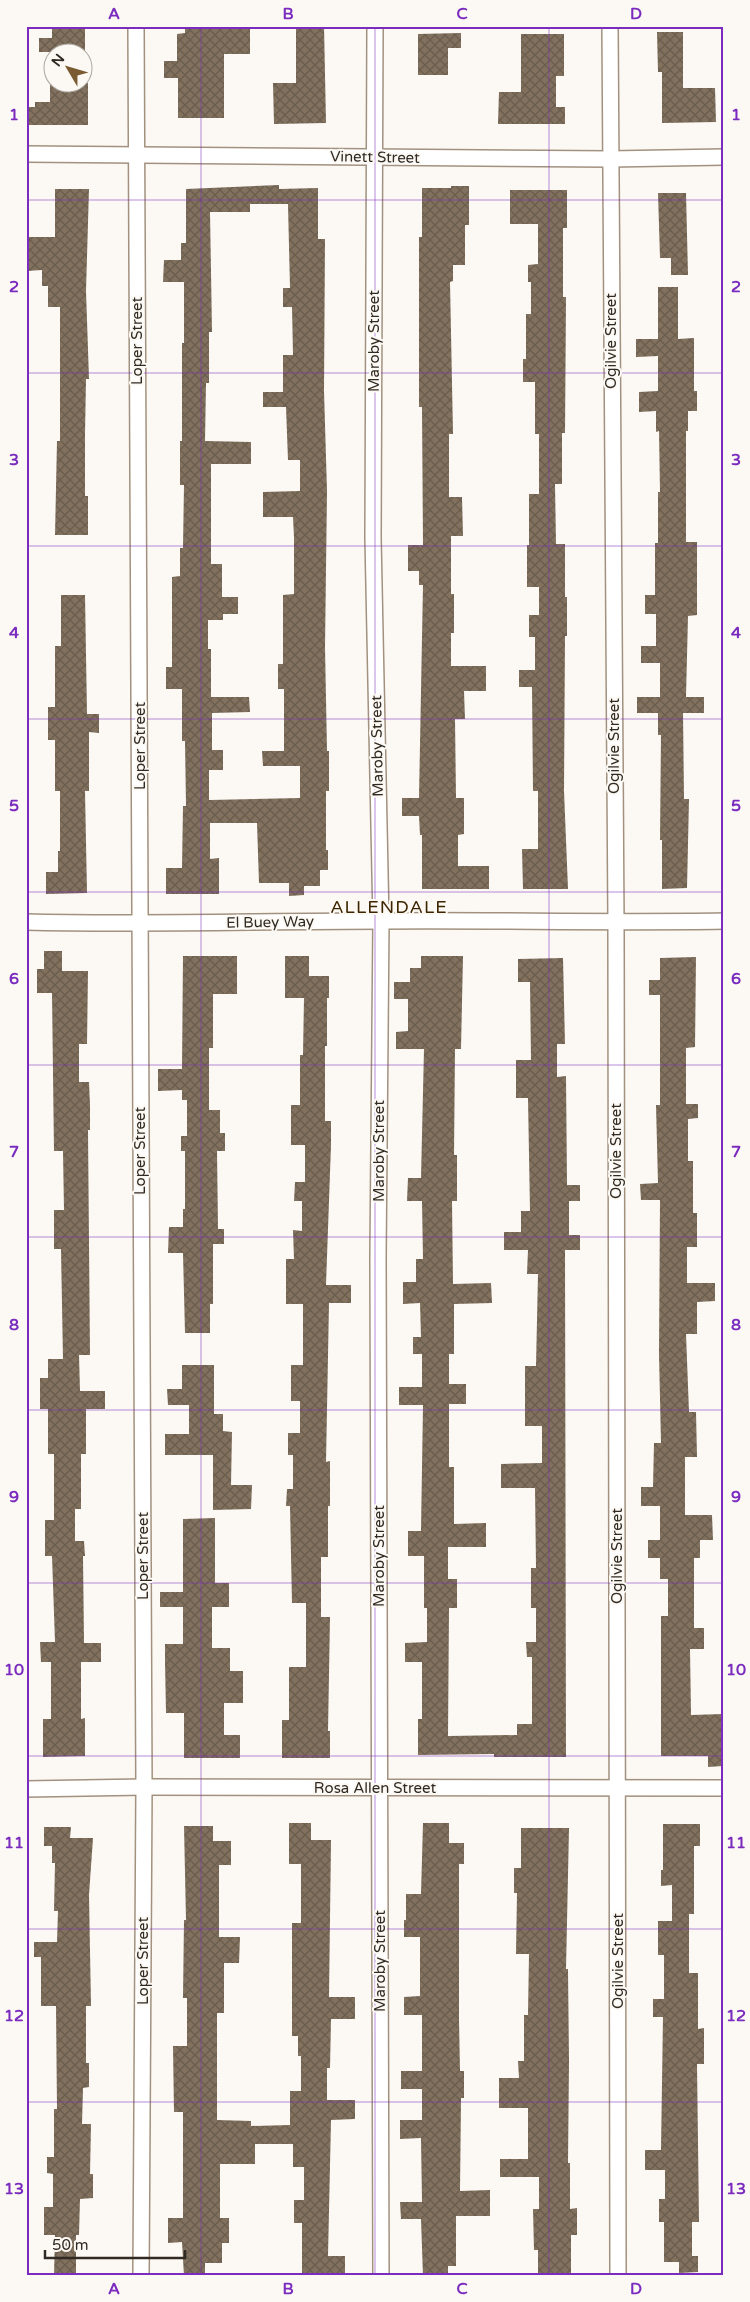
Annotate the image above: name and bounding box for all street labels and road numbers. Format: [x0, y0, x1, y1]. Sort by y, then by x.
street label: Vinett Street [330, 147, 420, 167]
street label: Maroby Street [365, 290, 383, 392]
street label: Ogilvie Street [602, 293, 620, 389]
street label: Loper Street [128, 297, 146, 385]
street label: Maroby Street [367, 695, 387, 797]
street label: Ogilvie Street [605, 698, 623, 794]
street label: Loper Street [131, 702, 149, 790]
street label: El Buey Way [226, 912, 314, 932]
street label: Maroby Street [370, 1100, 388, 1202]
street label: Ogilvie Street [607, 1103, 625, 1199]
street label: Loper Street [131, 1107, 149, 1195]
street label: Maroby Street [370, 1505, 388, 1607]
street label: Ogilvie Street [608, 1508, 626, 1604]
street label: Loper Street [134, 1512, 152, 1600]
street label: Rosa Allen Street [314, 1779, 436, 1797]
street label: Maroby Street [371, 1910, 389, 2012]
street label: Ogilvie Street [609, 1913, 627, 2009]
street label: Loper Street [134, 1917, 152, 2005]

